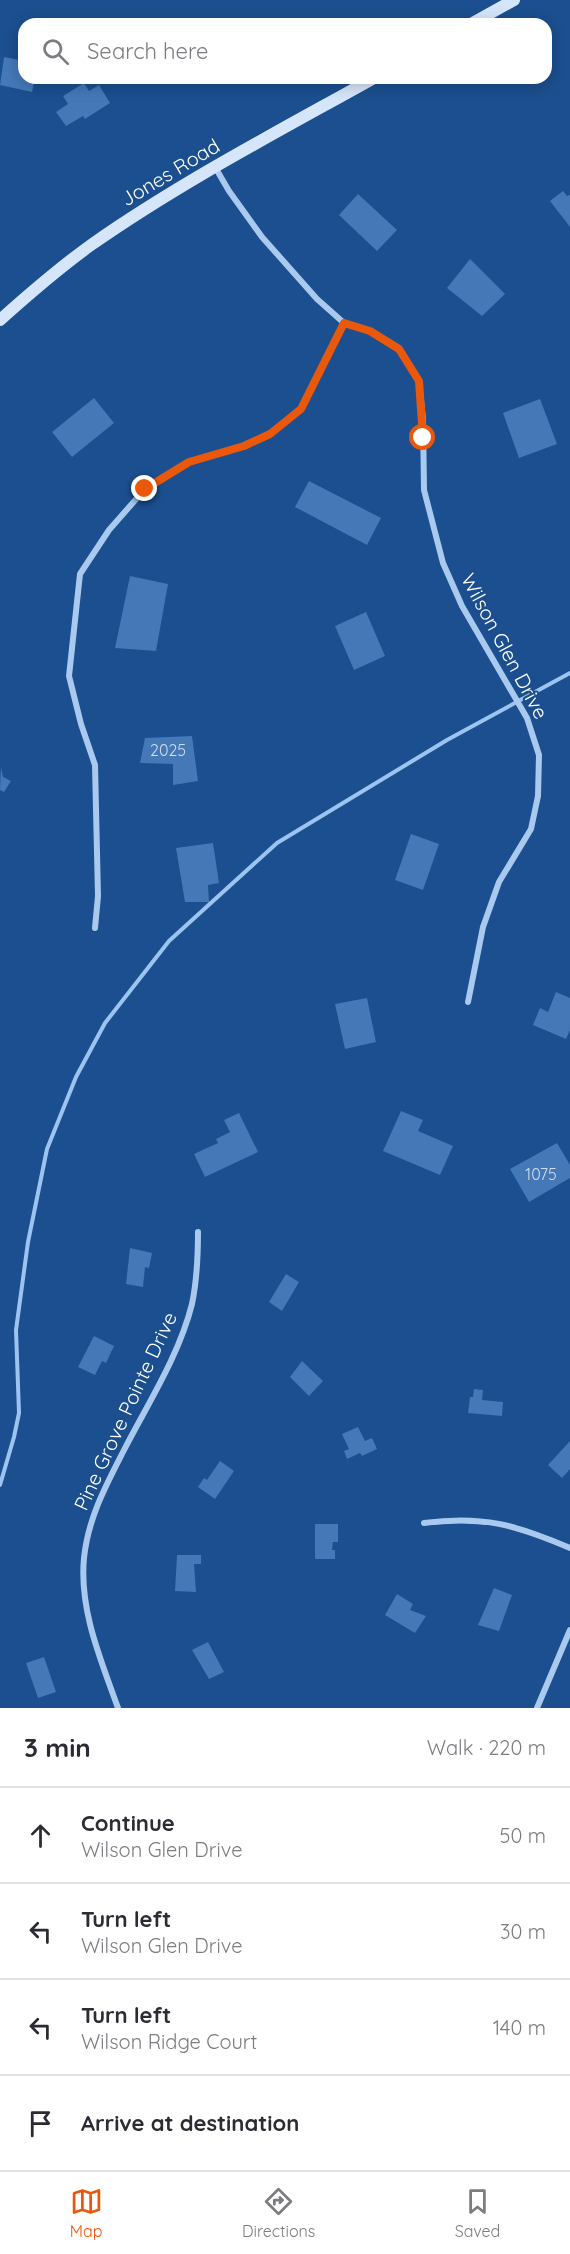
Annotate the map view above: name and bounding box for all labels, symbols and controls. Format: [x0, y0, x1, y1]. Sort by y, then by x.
search box [18, 18, 552, 84]
icon: search [39, 35, 72, 68]
text: Search here [87, 37, 208, 65]
street label: Jones Road [116, 133, 224, 211]
route start [409, 424, 435, 450]
route end [131, 475, 157, 501]
street label: Wilson Glen Drive [456, 569, 554, 723]
house number: 2025 [150, 740, 186, 760]
house number: 1075 [525, 1164, 557, 1184]
street label: Pine Grove Pointe Drive [68, 1308, 182, 1514]
text: 3 min [24, 1731, 91, 1764]
text: Walk · 220 m [427, 1735, 546, 1760]
text: Continue [81, 1809, 175, 1837]
icon: ahead [24, 1819, 57, 1852]
text: 50 m [500, 1823, 546, 1848]
text: Wilson Glen Drive [81, 1837, 242, 1862]
text: Turn left [81, 1905, 171, 1933]
icon: left [24, 1915, 57, 1948]
text: 30 m [500, 1919, 546, 1944]
text: Wilson Glen Drive [81, 1933, 242, 1958]
text: Turn left [81, 2001, 171, 2029]
icon: left [24, 2011, 57, 2044]
text: 140 m [493, 2015, 546, 2040]
text: Wilson Ridge Court [81, 2029, 257, 2054]
icon: arrive [24, 2107, 57, 2140]
text: Arrive at destination [81, 2109, 299, 2137]
tab: Map [70, 2185, 103, 2241]
tab: Directions [242, 2185, 315, 2241]
tab: Saved [455, 2185, 500, 2241]

